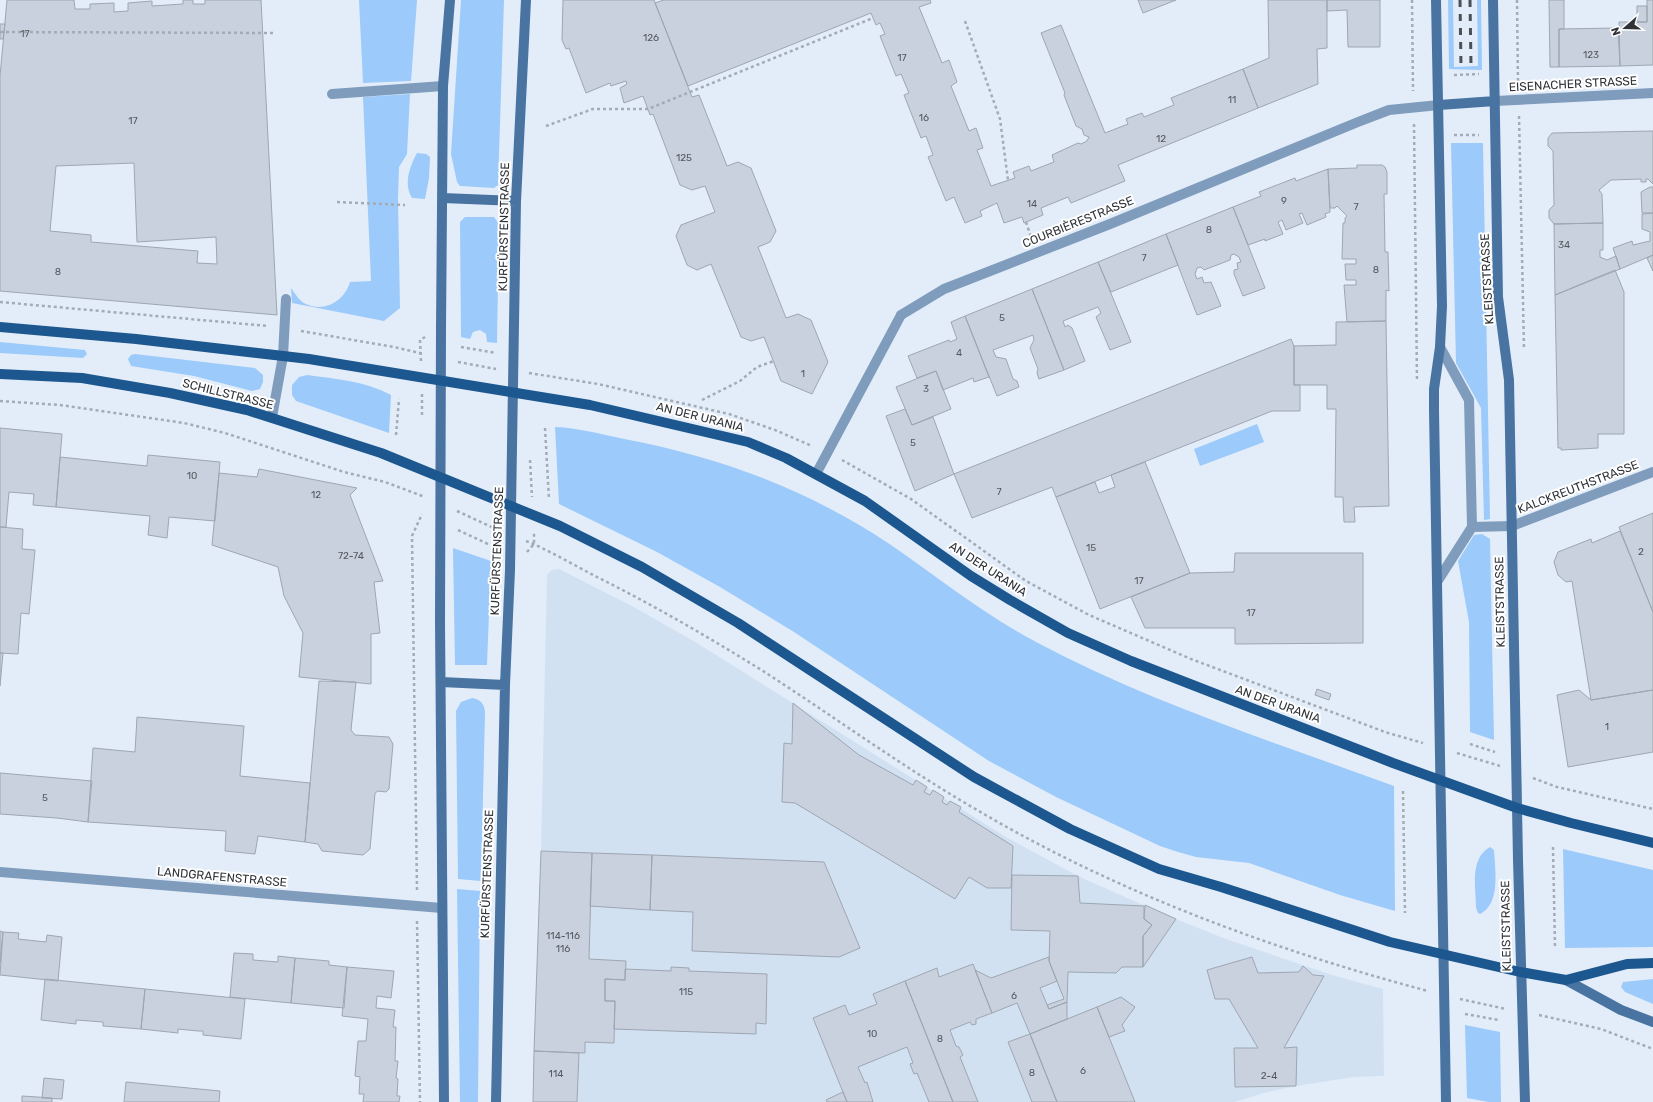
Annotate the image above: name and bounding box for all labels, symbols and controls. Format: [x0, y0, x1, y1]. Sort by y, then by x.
north arrow [1605, 8, 1645, 48]
text: N [1609, 25, 1624, 37]
house number: 17 [20, 28, 30, 40]
house number: 126 [643, 32, 659, 44]
house number: 123 [1583, 49, 1599, 61]
house number: 17 [897, 52, 907, 64]
street label: EISENACHER STRASSE [1508, 74, 1638, 94]
house number: 11 [1228, 94, 1236, 106]
house number: 16 [919, 112, 929, 124]
house number: 17 [128, 115, 138, 127]
house number: 12 [1156, 133, 1166, 145]
house number: 125 [676, 152, 692, 164]
street label: KURFÜRSTENSTRASSE [496, 162, 512, 292]
street label: COURBIÈRESTRASSE [1020, 193, 1136, 251]
house number: 9 [1281, 195, 1287, 207]
house number: 14 [1027, 198, 1037, 210]
house number: 7 [1353, 201, 1359, 213]
house number: 8 [1206, 224, 1212, 236]
street label: KLEISTSTRASSE [1478, 233, 1496, 325]
house number: 34 [1558, 239, 1570, 251]
house number: 7 [1141, 252, 1147, 264]
house number: 8 [1373, 264, 1379, 276]
house number: 8 [55, 266, 61, 278]
house number: 5 [999, 312, 1005, 324]
house number: 4 [956, 347, 962, 359]
house number: 1 [801, 368, 805, 380]
street label: SCHILLSTRASSE [181, 376, 275, 412]
house number: 3 [923, 383, 929, 395]
street label: AN DER URANIA [655, 399, 745, 435]
house number: 5 [910, 437, 916, 449]
street label: KALCKREUTHSTRASSE [1516, 457, 1640, 517]
house number: 10 [187, 470, 197, 482]
street label: KURFÜRSTENSTRASSE [488, 486, 506, 616]
house number: 7 [996, 486, 1002, 498]
house number: 12 [311, 489, 321, 501]
street label: AN DER URANIA [947, 539, 1029, 599]
house number: 15 [1086, 542, 1096, 554]
house number: 2 [1638, 546, 1644, 558]
house number: 72-74 [338, 550, 364, 562]
street label: KLEISTSTRASSE [1492, 556, 1508, 648]
house number: 17 [1134, 575, 1144, 587]
house number: 17 [1246, 607, 1256, 619]
street label: AN DER URANIA [1233, 682, 1323, 726]
house number: 1 [1605, 721, 1609, 733]
house number: 5 [42, 792, 48, 804]
street label: KURFÜRSTENSTRASSE [478, 809, 496, 939]
street label: LANDGRAFENSTRASSE [156, 864, 288, 890]
street label: KLEISTSTRASSE [1498, 880, 1514, 972]
house number: 114-116 [546, 930, 580, 942]
house number: 116 [556, 943, 570, 955]
house number: 115 [679, 986, 693, 998]
house number: 6 [1011, 990, 1017, 1002]
house number: 10 [867, 1028, 877, 1040]
house number: 8 [937, 1033, 943, 1045]
house number: 6 [1080, 1065, 1086, 1077]
house number: 8 [1029, 1067, 1035, 1079]
house number: 114 [549, 1068, 563, 1080]
house number: 2-4 [1261, 1070, 1277, 1082]

